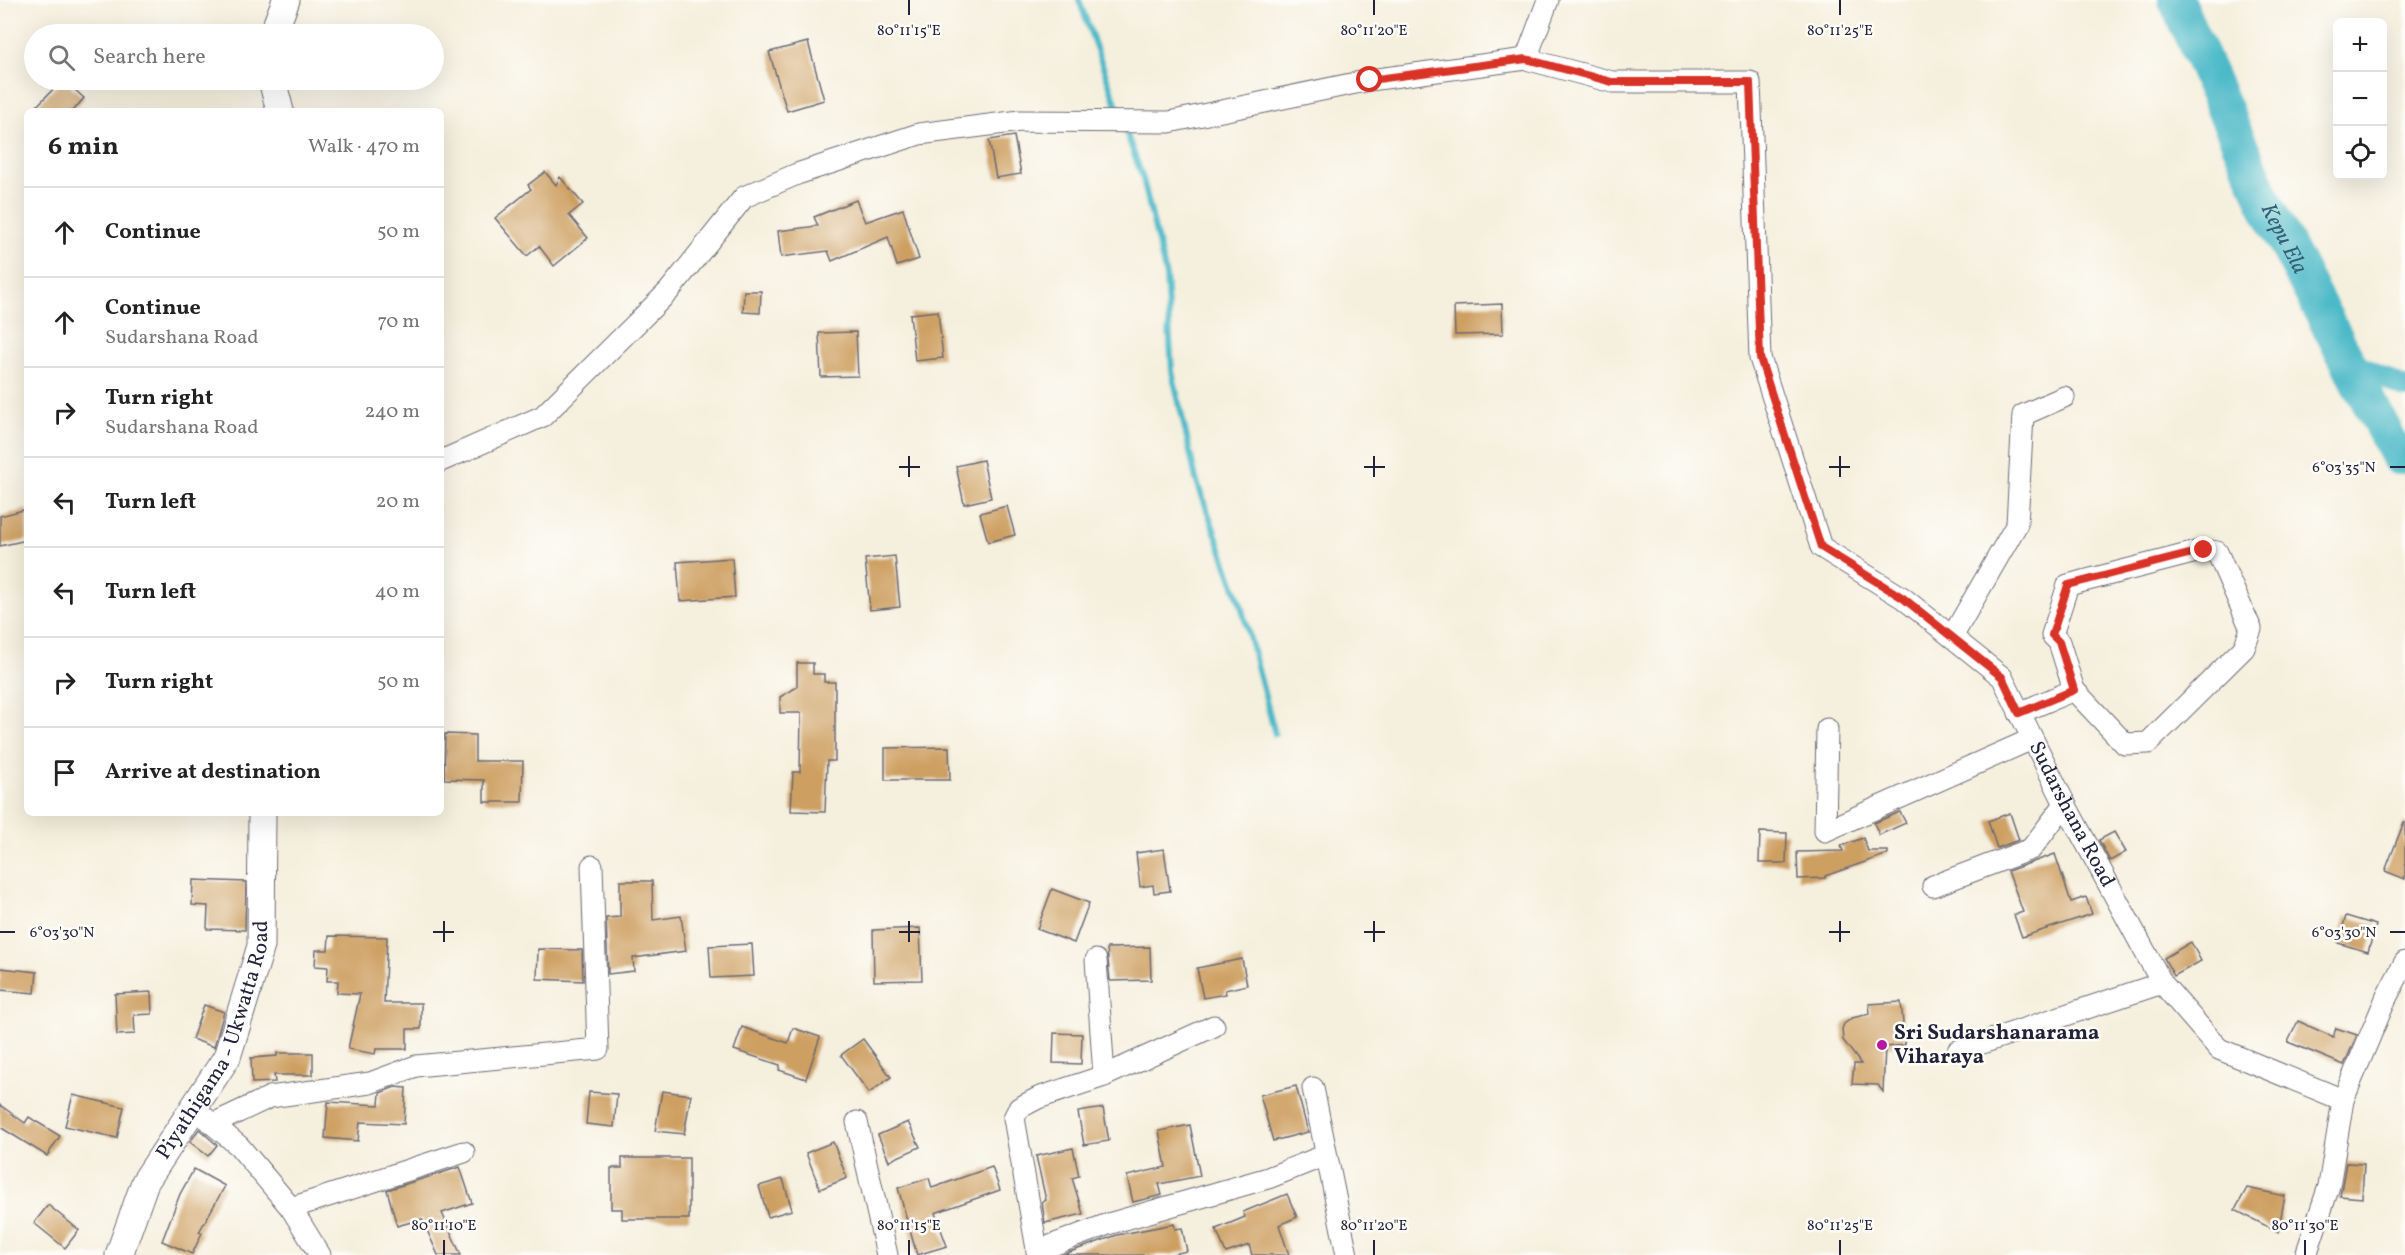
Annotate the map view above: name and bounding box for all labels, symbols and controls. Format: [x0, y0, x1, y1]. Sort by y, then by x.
map controls [2333, 18, 2387, 180]
button: + [2333, 18, 2387, 72]
text: 80°11'15"E [877, 21, 941, 42]
text: 80°11'20"E [1340, 21, 1408, 42]
text: 80°11'25"E [1807, 21, 1873, 42]
search box [24, 24, 444, 90]
icon: search [45, 41, 78, 74]
text: Search here [93, 42, 206, 73]
route start [1356, 66, 1382, 92]
button: − [2333, 72, 2387, 126]
button: locate [2333, 126, 2387, 180]
text: 6 min [48, 129, 119, 165]
text: Walk · 470 m [308, 133, 420, 161]
water label: Kepu Ela [2252, 199, 2315, 280]
icon: ahead [48, 216, 81, 249]
text: Continue [105, 217, 201, 248]
text: 50 m [377, 218, 420, 246]
text: Continue [105, 293, 201, 324]
icon: ahead [48, 306, 81, 339]
text: 70 m [377, 308, 420, 336]
text: Sudarshana Road [105, 324, 258, 352]
text: Turn right [105, 383, 213, 414]
icon: right [48, 396, 81, 429]
text: 240 m [365, 398, 420, 426]
text: Sudarshana Road [105, 414, 258, 442]
text: 6°03'35"N [2312, 458, 2376, 479]
icon: left [48, 486, 81, 519]
text: Turn left [105, 487, 196, 518]
text: 20 m [376, 488, 420, 516]
route end [2190, 536, 2216, 562]
icon: left [48, 576, 81, 609]
text: Turn left [105, 577, 196, 608]
text: 40 m [375, 578, 420, 606]
icon: right [48, 666, 81, 699]
text: Turn right [105, 667, 213, 698]
text: 50 m [377, 668, 420, 696]
street label: Sudarshana Road [2022, 736, 2122, 893]
icon: arrive [48, 756, 81, 789]
text: Arrive at destination [105, 757, 321, 788]
street label: Piyathigama - Ukwatta Road [149, 920, 276, 1165]
text: 6°03'30"N [30, 923, 94, 944]
text: 6°03'30"N [2312, 923, 2376, 944]
place label: Sri Sudarshanarama Viharaya [1894, 1019, 2099, 1072]
marker: Sri Sudarshanarama Viharaya [1875, 1038, 1889, 1052]
text: 80°11'10"E [411, 1216, 477, 1237]
text: 80°11'15"E [877, 1216, 941, 1237]
text: 80°11'20"E [1340, 1216, 1408, 1237]
text: 80°11'25"E [1807, 1216, 1873, 1237]
text: 80°11'30"E [2272, 1216, 2338, 1237]

